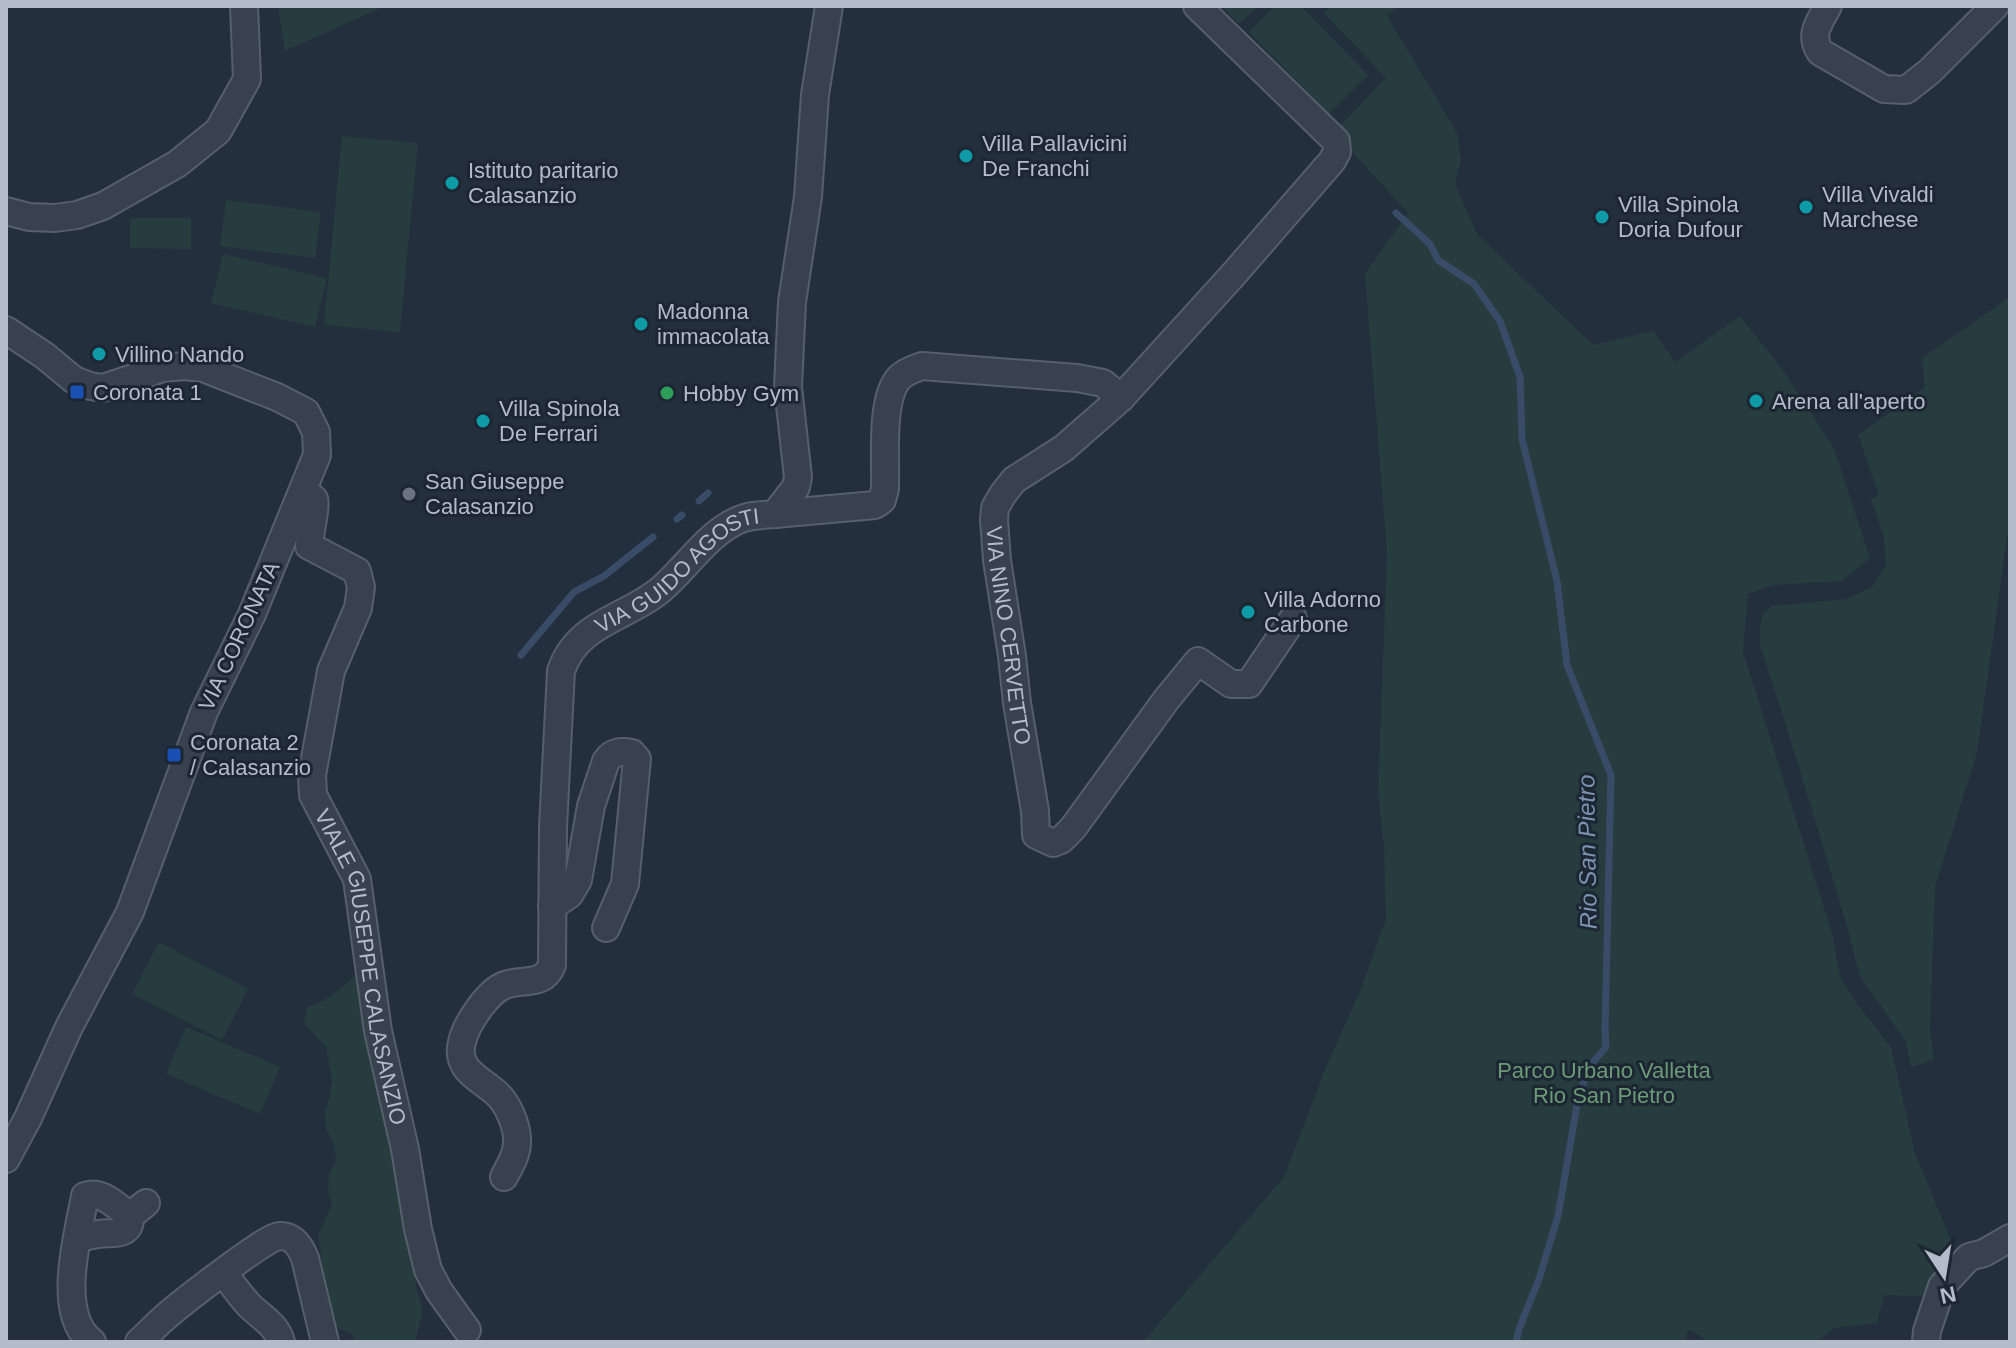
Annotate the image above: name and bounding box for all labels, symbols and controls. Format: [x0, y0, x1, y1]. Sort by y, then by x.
place label: Villa Pallavicini De Franchi [982, 131, 1127, 181]
marker: Villa Pallavicini De Franchi [957, 147, 975, 165]
place label: Istituto paritario Calasanzio [468, 158, 618, 208]
marker: Istituto paritario Calasanzio [443, 174, 461, 192]
place label: Villa Vivaldi Marchese [1822, 182, 1934, 232]
place label: Villa Spinola Doria Dufour [1618, 192, 1743, 242]
marker: Villa Vivaldi Marchese [1797, 198, 1815, 216]
marker: Villa Spinola Doria Dufour [1593, 208, 1611, 226]
place label: Madonna immacolata [657, 299, 770, 349]
marker: Madonna immacolata [632, 315, 650, 333]
place label: Villino Nando [115, 342, 244, 367]
marker: Villino Nando [90, 345, 108, 363]
place label: Coronata 1 [93, 380, 202, 405]
place label: Hobby Gym [683, 381, 799, 406]
marker: Coronata 1 [68, 383, 86, 401]
marker: Hobby Gym [658, 384, 676, 402]
place label: Arena all'aperto [1772, 389, 1925, 414]
marker: Arena all'aperto [1747, 392, 1765, 410]
place label: Villa Spinola De Ferrari [499, 396, 620, 446]
marker: Villa Spinola De Ferrari [474, 412, 492, 430]
place label: San Giuseppe Calasanzio [425, 469, 564, 519]
marker: San Giuseppe Calasanzio [400, 485, 418, 503]
street label: VIA GUIDO AGOSTI [590, 503, 761, 638]
street label: VIA NINO CERVETTO [982, 525, 1036, 747]
street label: VIA CORONATA [193, 557, 285, 715]
place label: Villa Adorno Carbone [1264, 587, 1381, 637]
marker: Villa Adorno Carbone [1239, 603, 1257, 621]
place label: Coronata 2 / Calasanzio [190, 730, 311, 780]
marker: Coronata 2 / Calasanzio [165, 746, 183, 764]
water label: Rio San Pietro [1572, 774, 1602, 930]
street label: VIALE GIUSEPPE CALASANZIO [310, 805, 412, 1127]
park label: Parco Urbano Valletta Rio San Pietro [1497, 1058, 1712, 1108]
north arrow [1904, 1236, 1984, 1316]
text: N [1938, 1281, 1958, 1309]

